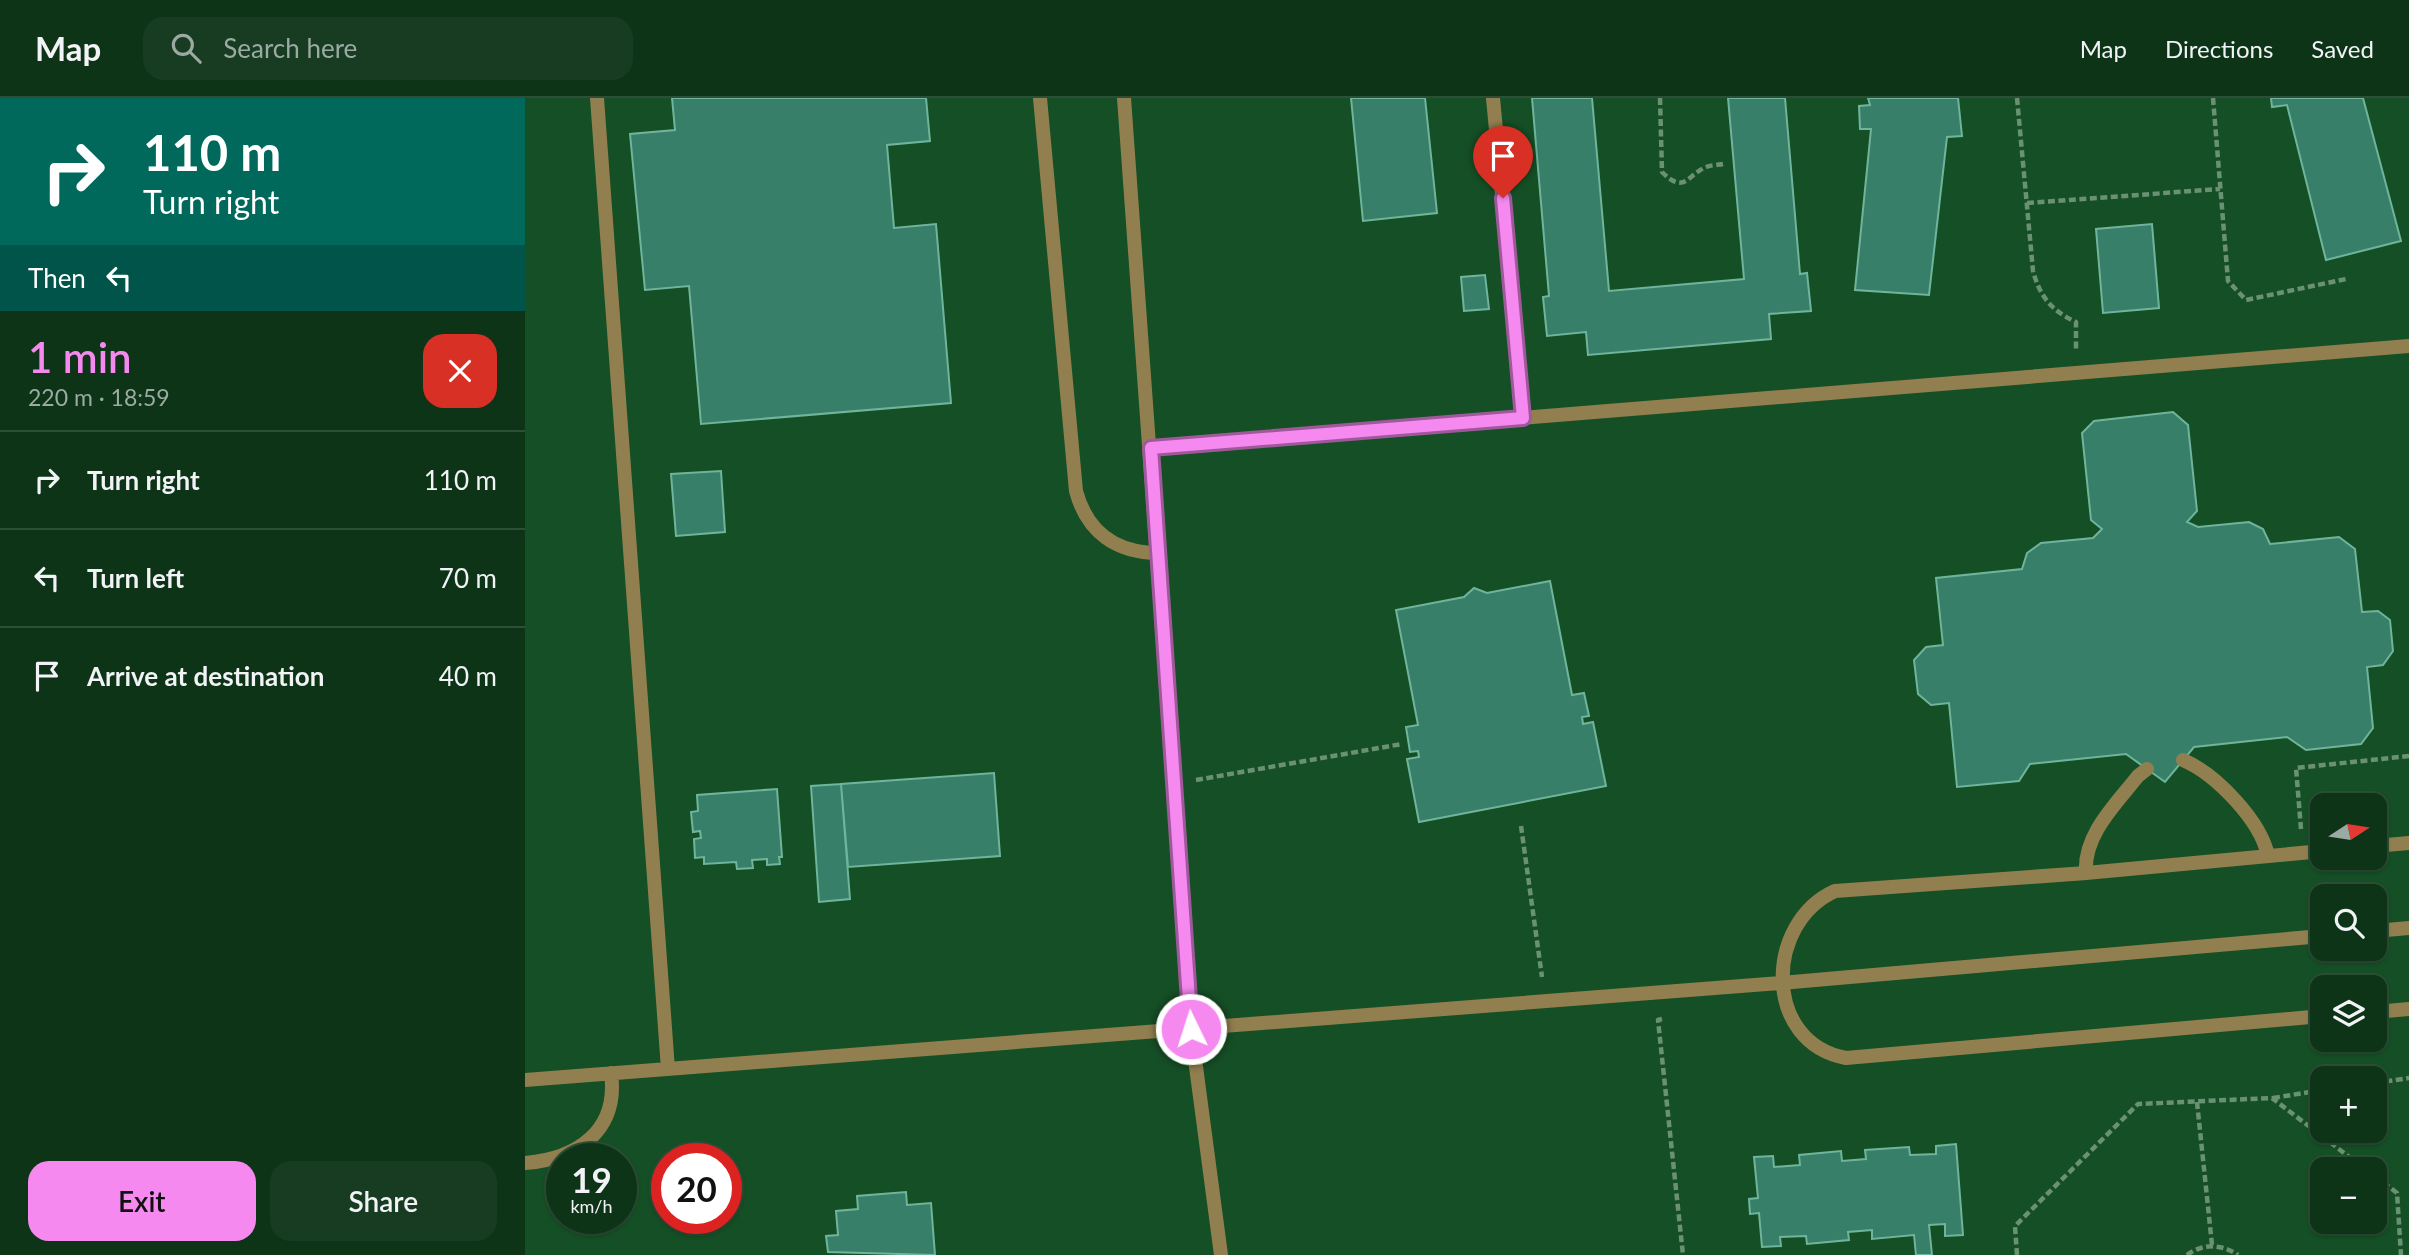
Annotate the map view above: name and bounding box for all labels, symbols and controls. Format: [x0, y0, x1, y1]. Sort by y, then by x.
search box [143, 17, 633, 80]
text: Map [35, 28, 101, 68]
icon: search [167, 29, 205, 67]
text: Search here [223, 32, 357, 64]
text: Map [2080, 34, 2127, 63]
text: Directions [2165, 34, 2273, 63]
text: Saved [2311, 34, 2374, 63]
text: 110 m [143, 123, 281, 181]
icon: right [28, 126, 119, 217]
pin [1473, 126, 1533, 198]
icon: arrive [1484, 137, 1522, 175]
text: Turn right [143, 182, 279, 221]
icon: left [100, 259, 138, 297]
text: Then [28, 262, 86, 294]
text: 1 min [28, 332, 132, 382]
button: close [423, 334, 497, 408]
text: 220 m · 18:59 [28, 383, 170, 411]
icon: right [28, 461, 66, 499]
text: Turn right [87, 464, 200, 496]
text: 110 m [424, 464, 497, 496]
icon: left [28, 559, 66, 597]
text: Turn left [87, 562, 184, 594]
text: 70 m [439, 562, 497, 594]
icon: arrive [28, 657, 66, 695]
text: Arrive at destination [87, 660, 324, 692]
text: 40 m [439, 660, 497, 692]
north arrow [2310, 793, 2387, 870]
map controls [2310, 793, 2387, 1234]
button: search [2310, 884, 2387, 961]
button: layers [2310, 975, 2387, 1052]
position arrow [1154, 992, 1228, 1066]
button: + [2310, 1066, 2387, 1143]
speed limit sign: 20 [651, 1143, 742, 1234]
button: − [2310, 1157, 2387, 1234]
text: 19 [571, 1158, 612, 1200]
button: Exit [28, 1161, 256, 1241]
button: Share [270, 1161, 497, 1241]
text: km/h [570, 1195, 613, 1217]

